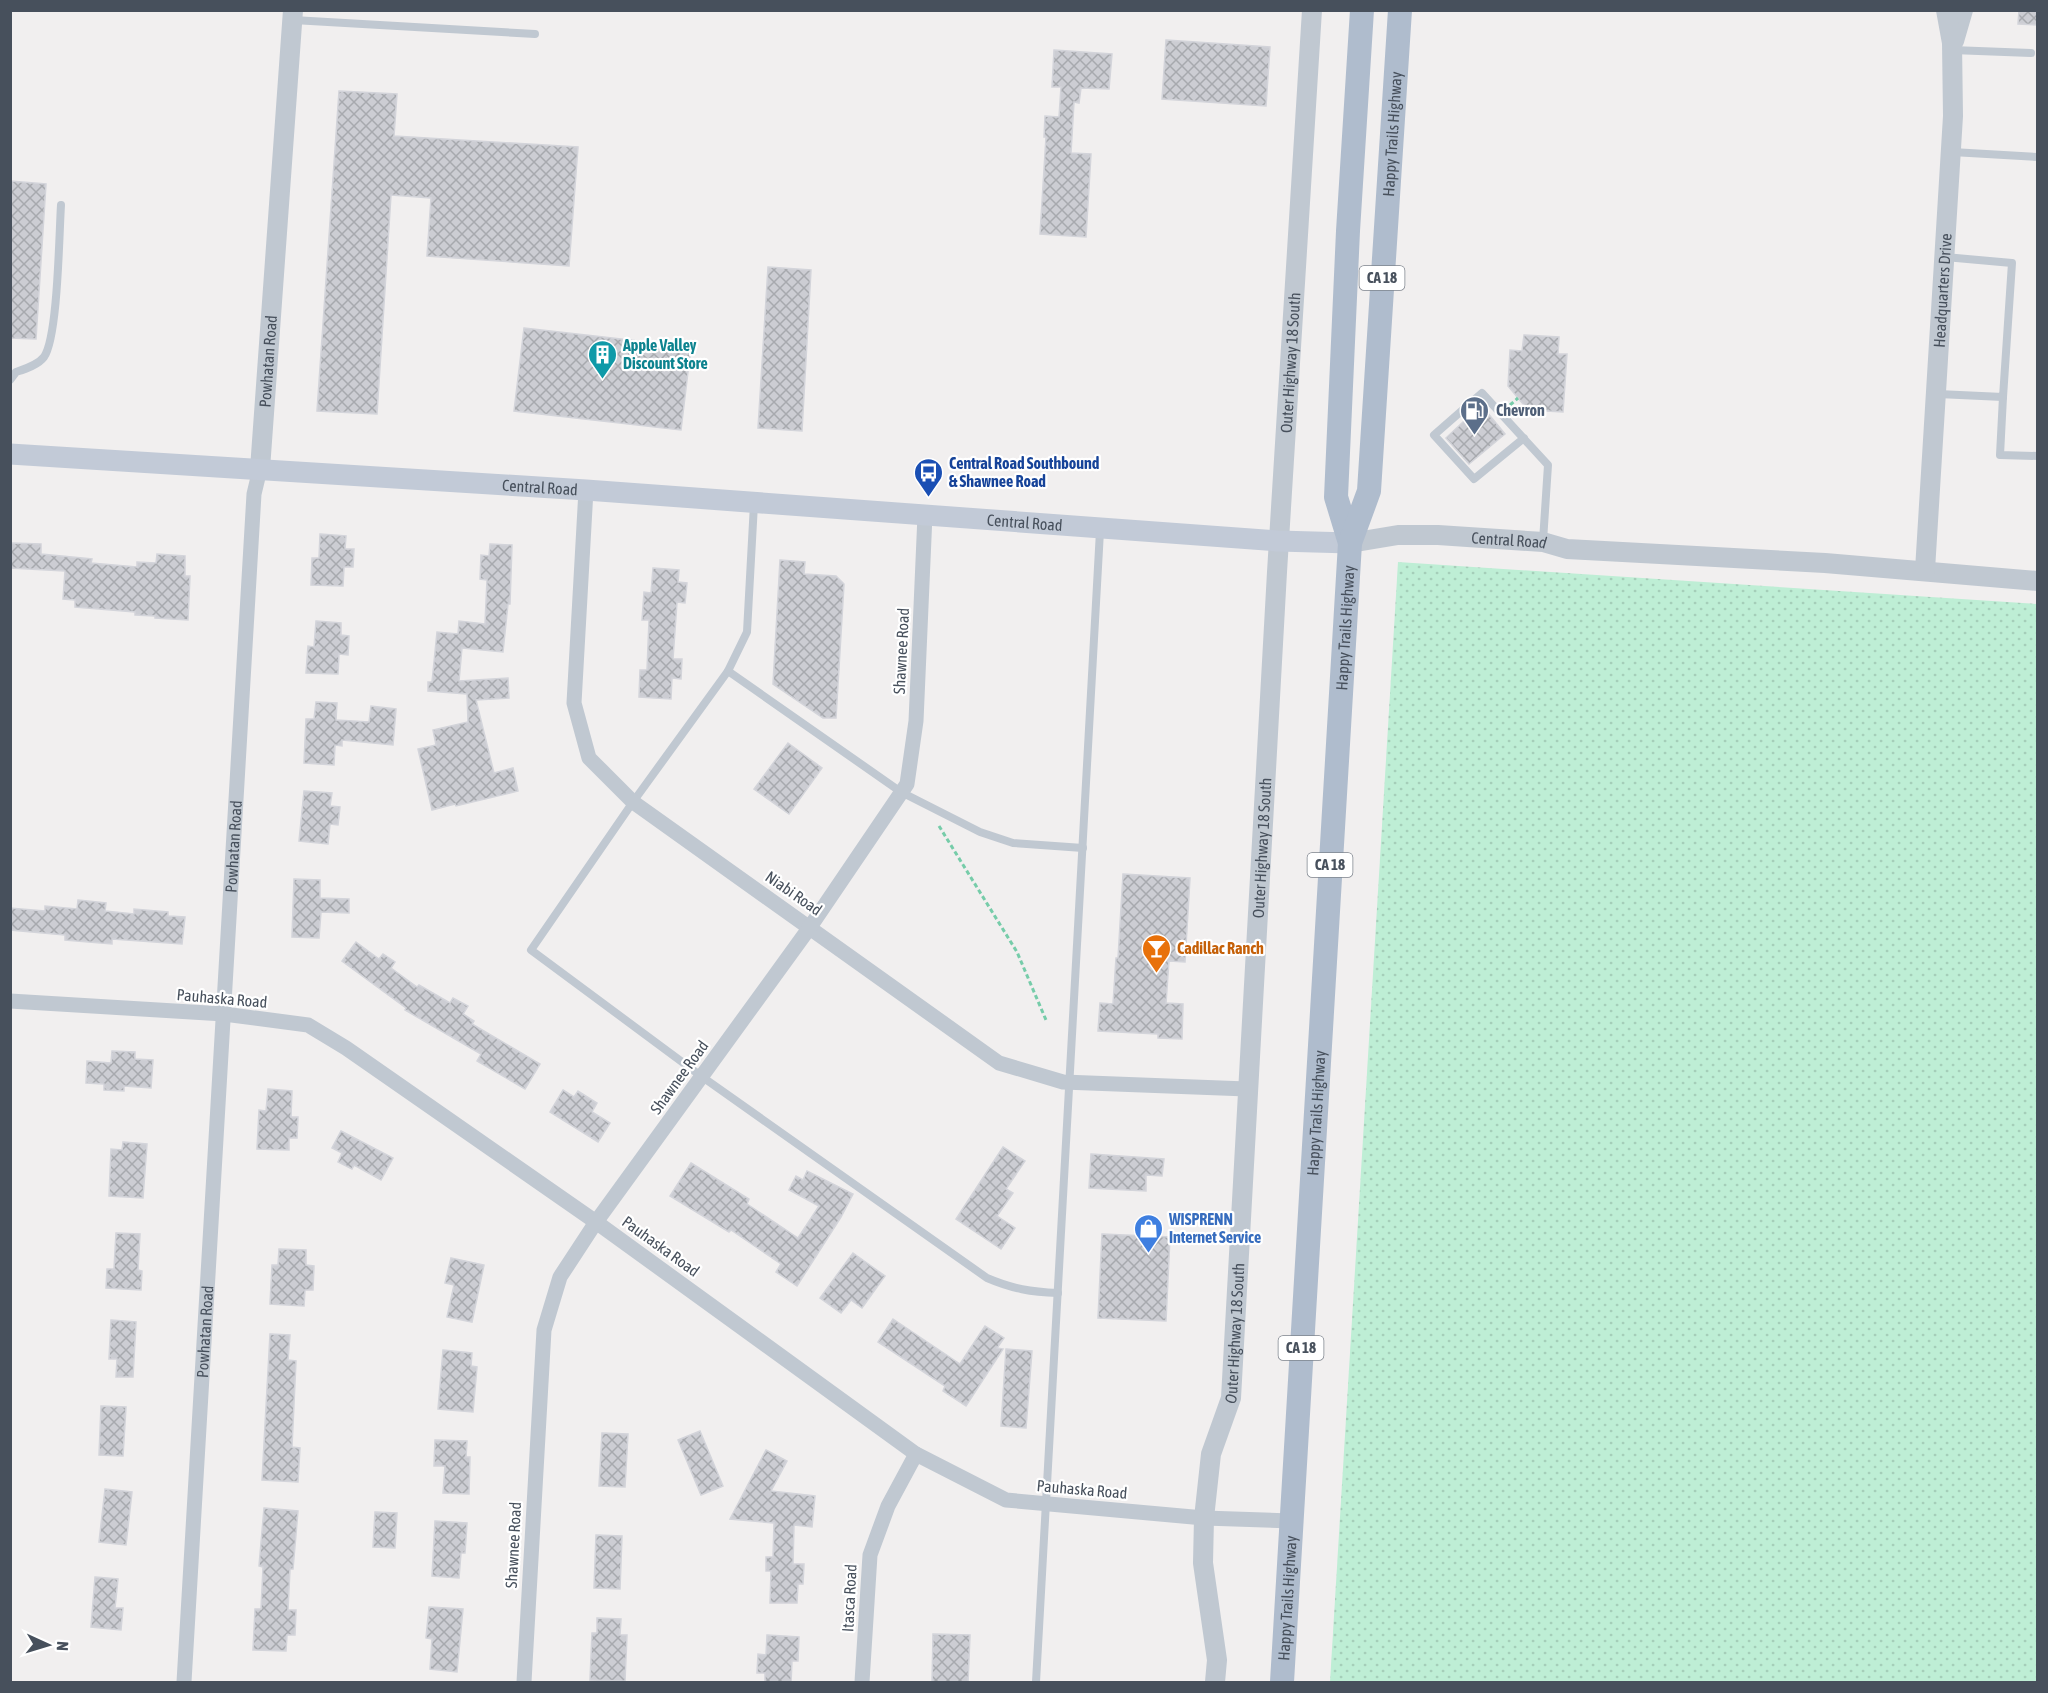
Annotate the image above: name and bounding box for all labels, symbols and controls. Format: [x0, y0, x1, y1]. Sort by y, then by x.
street label: Happy Trails Highway [1379, 71, 1406, 197]
street label: Headquarters Drive [1930, 233, 1955, 348]
road number: CA 18 [1360, 266, 1404, 290]
street label: Outer Highway 18 South [1277, 292, 1303, 433]
street label: Powhatan Road [255, 315, 280, 408]
place label: Apple Valley Discount Store [622, 336, 708, 372]
building icon: Apple Valley Discount Store [586, 338, 618, 380]
fuel station icon: Chevron [1459, 394, 1491, 436]
place label: Chevron [1496, 401, 1545, 419]
place label: Central Road Southbound & Shawnee Road [949, 454, 1100, 490]
bus stop icon: Central Road Southbound & Shawnee Road [912, 456, 944, 498]
street label: Central Road [502, 476, 578, 498]
street label: Central Road [986, 511, 1063, 534]
street label: Central Road [1471, 528, 1549, 552]
street label: Happy Trails Highway [1332, 564, 1359, 691]
street label: Shawnee Road [890, 607, 912, 695]
street label: Outer Highway 18 South [1249, 777, 1275, 919]
street label: Powhatan Road [222, 800, 245, 893]
road number: CA 18 [1308, 853, 1352, 877]
street label: Niabi Road [762, 867, 826, 919]
bar icon: Cadillac Ranch [1140, 932, 1172, 974]
place label: Cadillac Ranch [1177, 939, 1264, 957]
street label: Pauhaska Road [176, 985, 268, 1011]
street label: Shawnee Road [646, 1037, 712, 1117]
street label: Happy Trails Highway [1303, 1049, 1330, 1176]
place label: WISPRENN Internet Service [1168, 1210, 1261, 1246]
street label: Pauhaska Road [619, 1212, 703, 1280]
shop icon: WISPRENN Internet Service [1132, 1212, 1164, 1254]
street label: Outer Highway 18 South [1221, 1262, 1248, 1406]
street label: Powhatan Road [193, 1285, 216, 1378]
road number: CA 18 [1278, 1336, 1324, 1360]
street label: Pauhaska Road [1036, 1476, 1128, 1502]
street label: Shawnee Road [502, 1501, 524, 1589]
street label: Happy Trails Highway [1274, 1535, 1301, 1661]
street label: Itasca Road [838, 1564, 860, 1632]
north arrow [18, 1615, 78, 1675]
text: N [54, 1641, 72, 1651]

